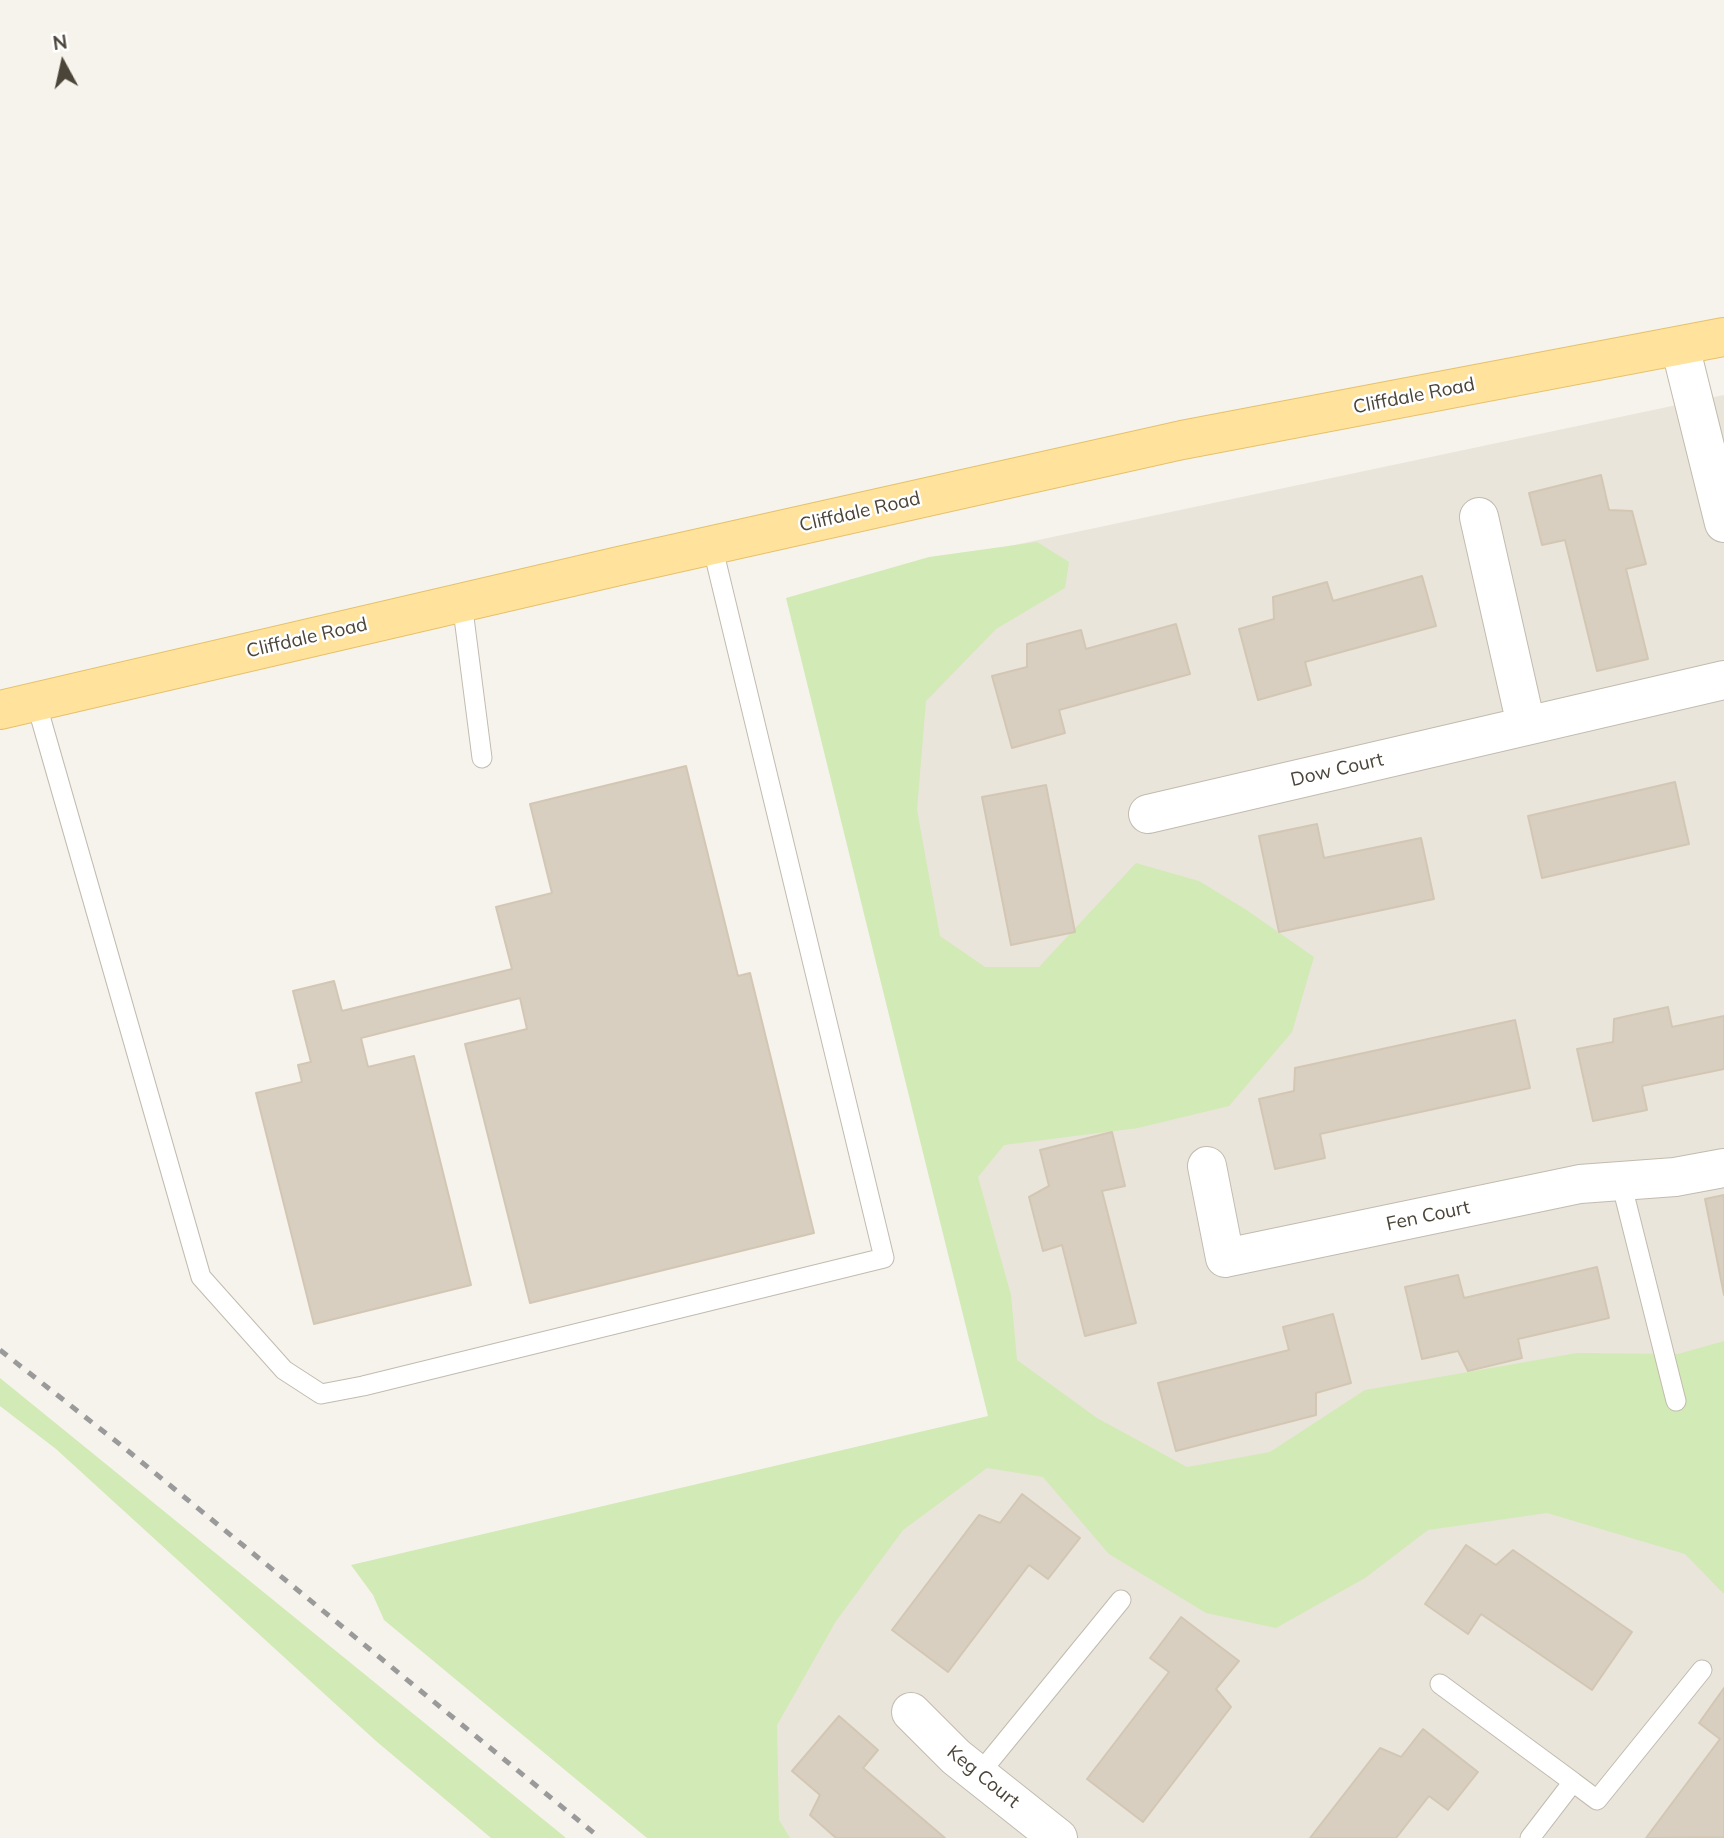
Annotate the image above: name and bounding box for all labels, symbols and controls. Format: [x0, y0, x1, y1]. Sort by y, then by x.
north arrow [28, 28, 98, 98]
text: N [51, 29, 69, 55]
street label: Cliffdale Road [1351, 373, 1477, 419]
street label: Cliffdale Road [797, 487, 923, 537]
street label: Cliffdale Road [244, 613, 370, 663]
street label: Dow Court [1288, 748, 1386, 792]
street label: Fen Court [1384, 1196, 1472, 1236]
street label: Keg Court [942, 1741, 1024, 1813]

